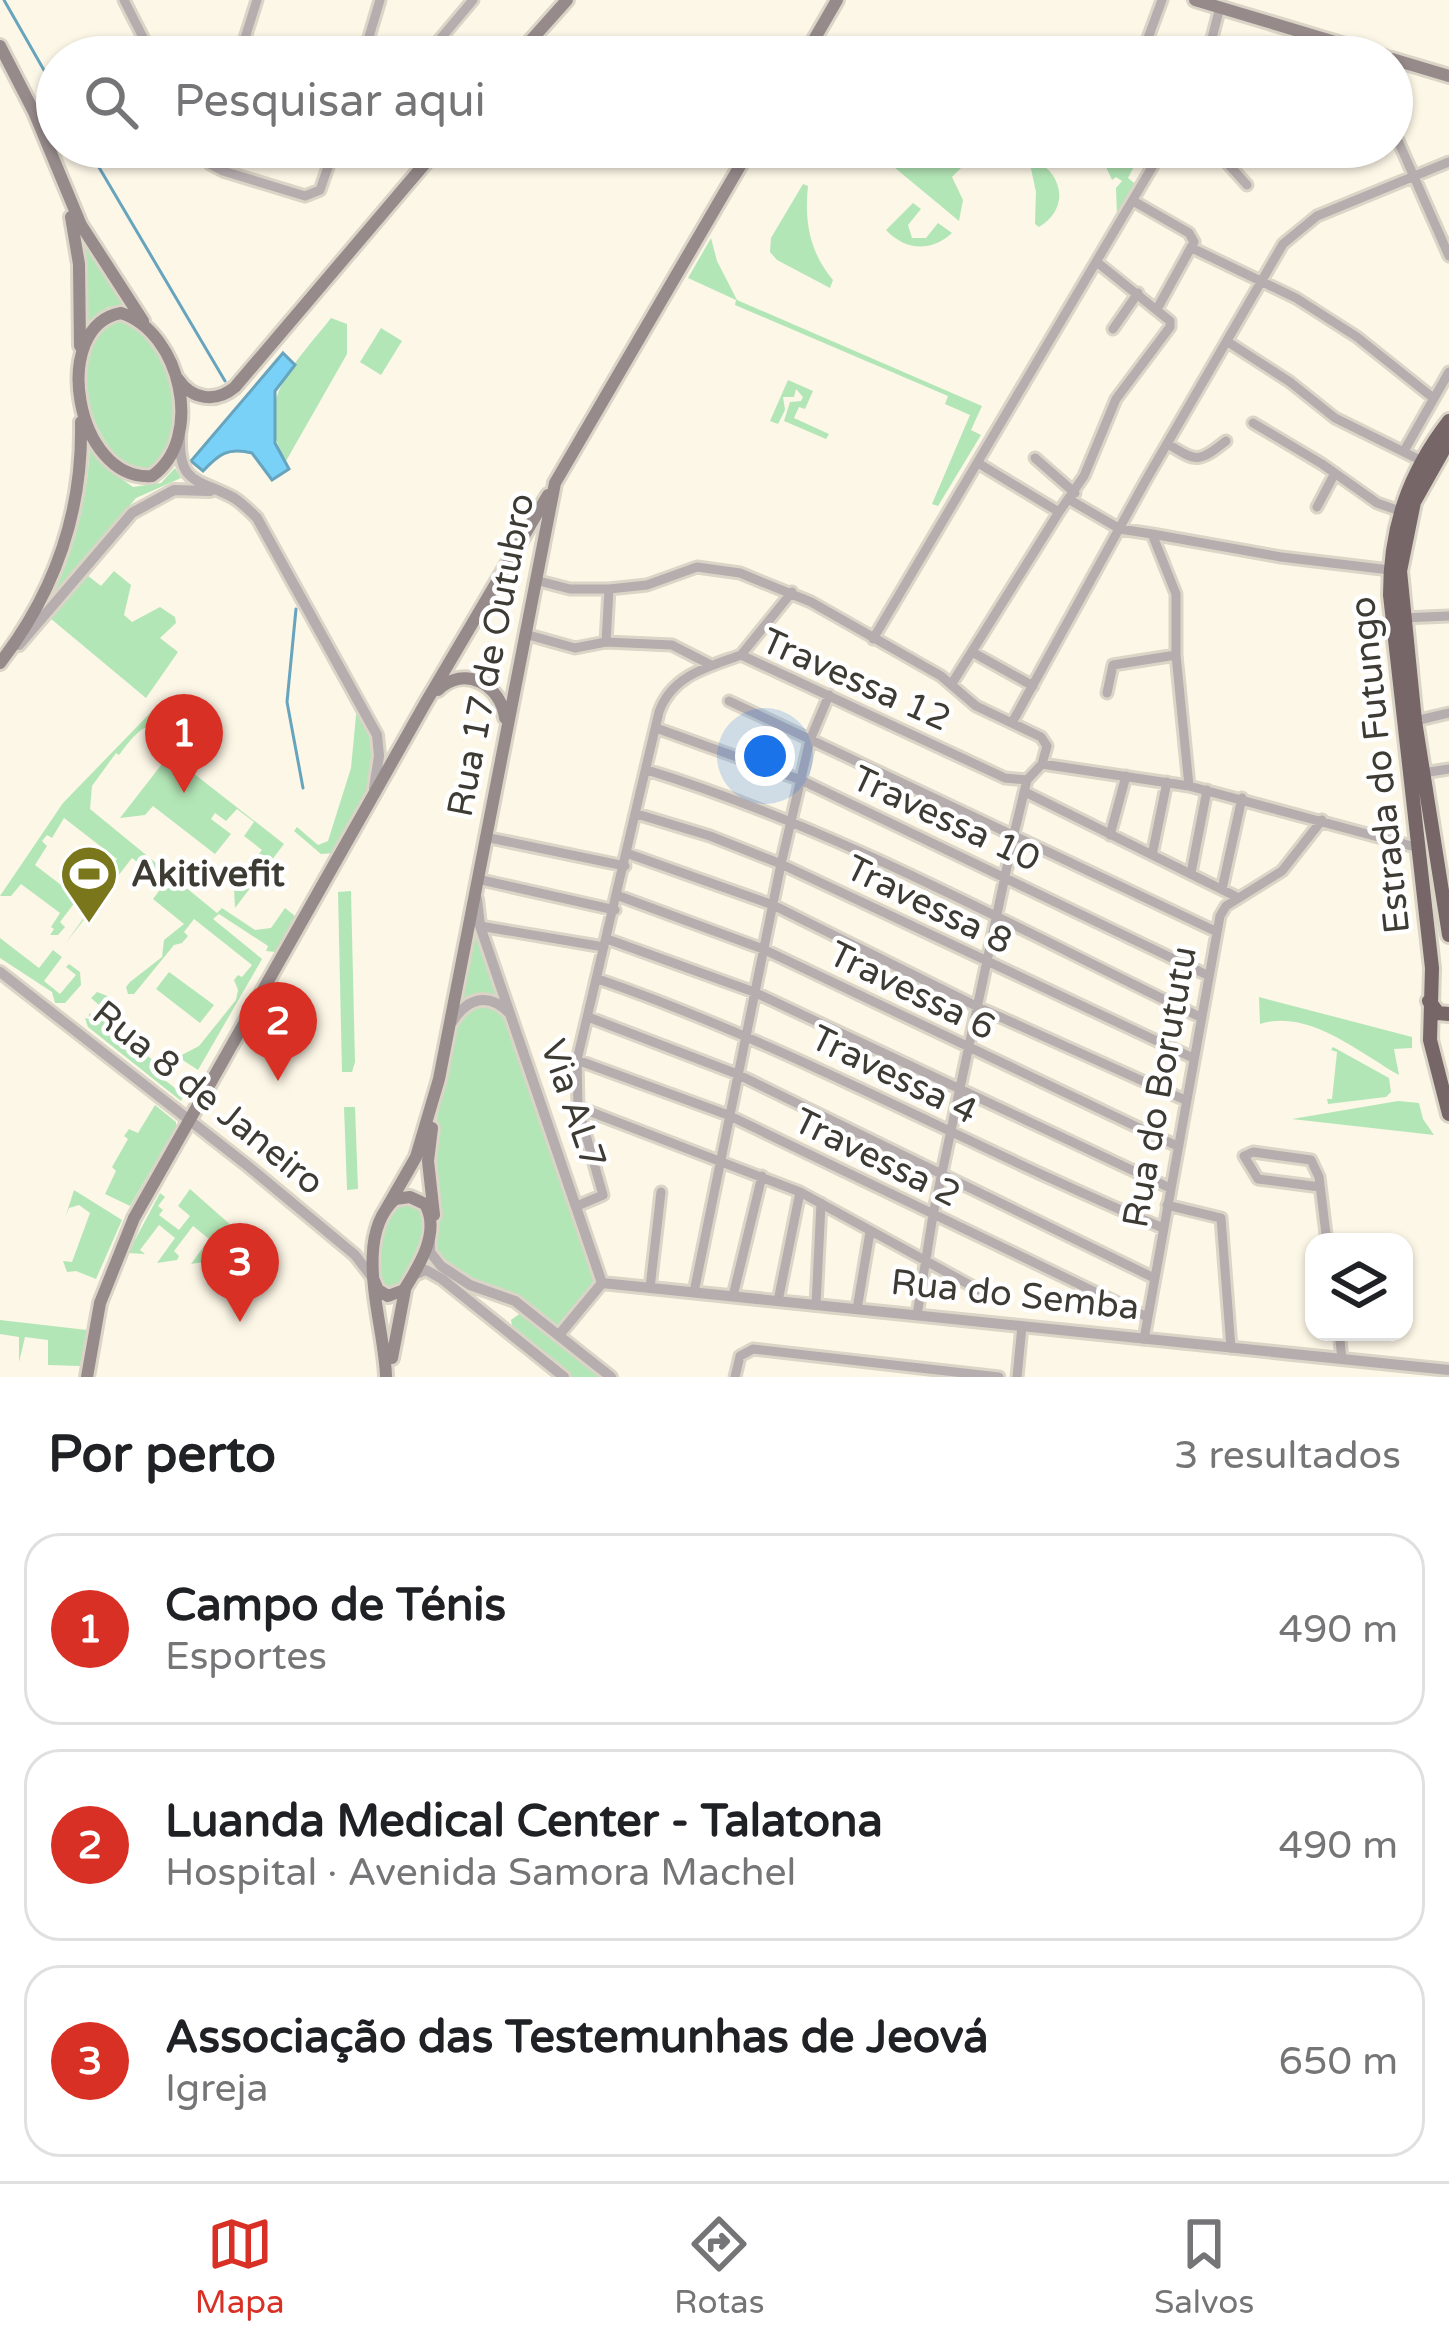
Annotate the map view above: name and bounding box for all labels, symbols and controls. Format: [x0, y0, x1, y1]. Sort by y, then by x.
search box [36, 36, 1413, 168]
icon: search [78, 69, 144, 135]
text: Pesquisar aqui [174, 75, 486, 129]
street label: Rua 17 de Outubro [439, 490, 543, 820]
street label: Estrada do Futungo [1341, 594, 1419, 936]
street label: Travessa 12 [755, 619, 957, 741]
pin: 1 [145, 694, 223, 793]
your location [735, 726, 795, 786]
street label: Travessa 10 [845, 757, 1047, 881]
sports icon: Akitivefit [58, 843, 120, 925]
street label: Travessa 8 [839, 846, 1019, 964]
place label: Akitivefit [131, 853, 285, 896]
street label: Travessa 6 [822, 932, 1002, 1050]
street label: Rua do Borututu [1114, 943, 1206, 1231]
pin: 2 [239, 982, 317, 1081]
street label: Rua 8 de Janeiro [84, 992, 332, 1204]
street label: Travessa 4 [804, 1016, 984, 1134]
street label: Via AL7 [531, 1034, 615, 1174]
street label: Travessa 2 [787, 1099, 967, 1217]
pin: 3 [201, 1223, 279, 1322]
map controls [1305, 1233, 1413, 1341]
button: layers [1305, 1233, 1413, 1341]
street label: Rua do Semba [889, 1261, 1141, 1329]
text: Por perto [48, 1424, 276, 1486]
text: 3 resultados [1174, 1432, 1401, 1479]
text: Campo de Ténis [165, 1579, 506, 1633]
text: 1 [78, 1606, 102, 1653]
text: 490 m [1279, 1606, 1398, 1653]
text: Esportes [165, 1633, 327, 1680]
text: Luanda Medical Center - Talatona [165, 1795, 883, 1849]
text: 2 [78, 1822, 102, 1869]
text: 490 m [1279, 1822, 1398, 1869]
text: Hospital · Avenida Samora Machel [165, 1849, 796, 1896]
text: Associação das Testemunhas de Jeová [165, 2011, 989, 2065]
text: 3 [78, 2038, 102, 2085]
text: 650 m [1279, 2038, 1398, 2085]
text: Igreja [165, 2065, 268, 2112]
tab: Mapa [195, 2211, 285, 2322]
tab: Rotas [674, 2211, 764, 2322]
tab: Salvos [1154, 2211, 1254, 2322]

